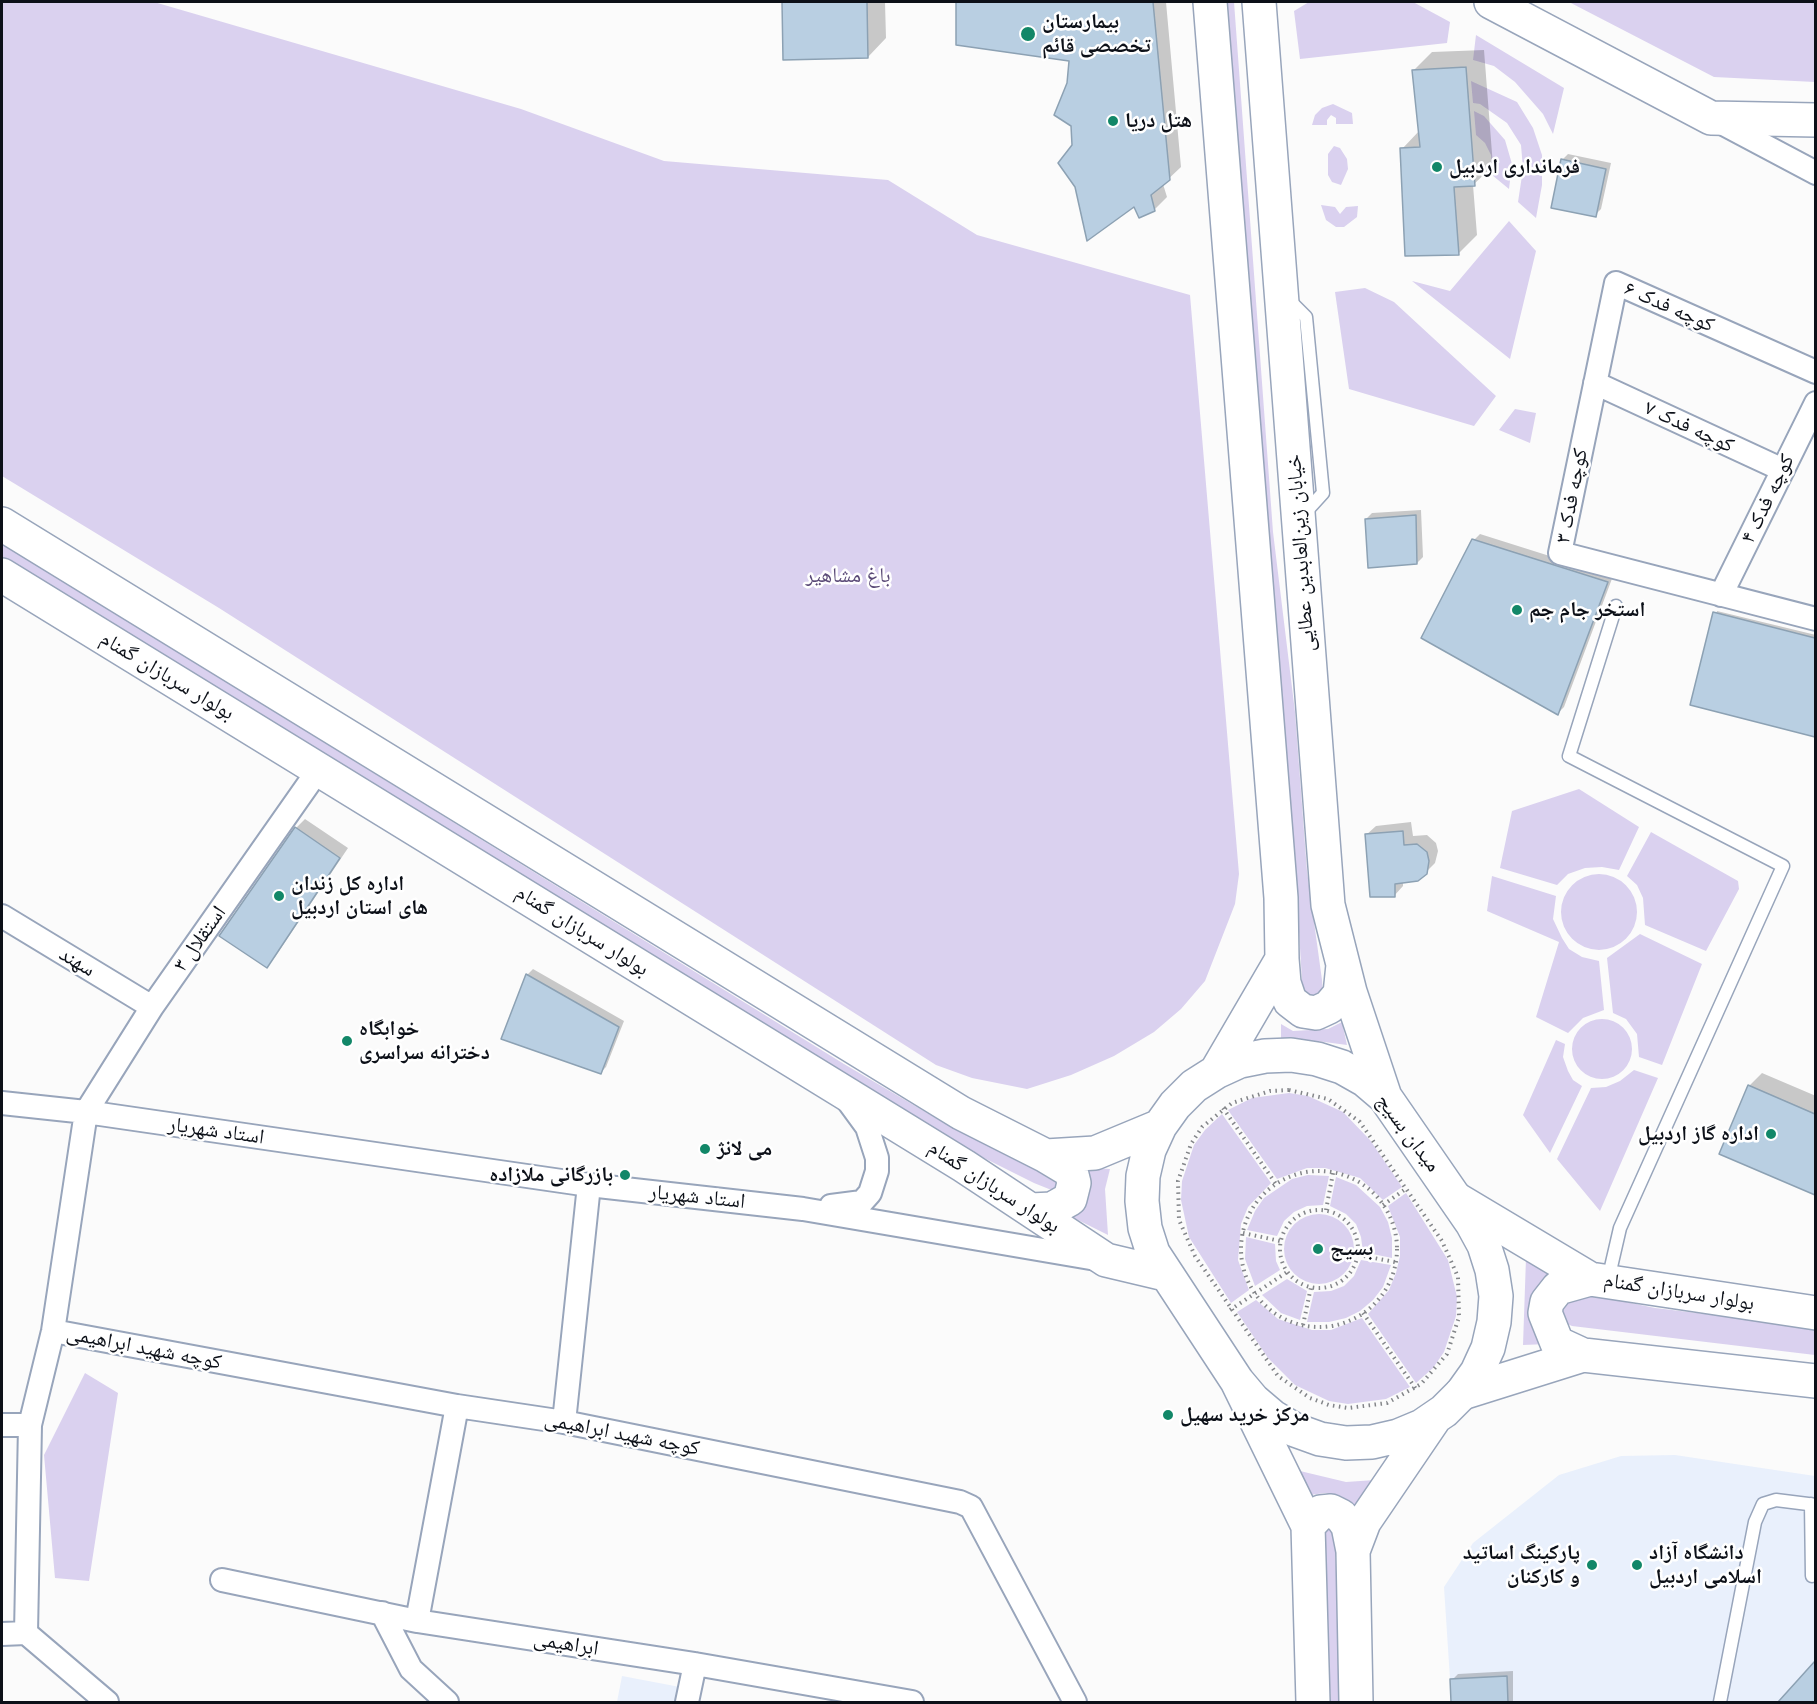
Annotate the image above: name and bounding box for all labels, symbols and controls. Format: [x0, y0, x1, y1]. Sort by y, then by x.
place label: بیمارستان تخصصی قائم [1042, 9, 1151, 59]
marker: بیمارستان تخصصی قائم [1019, 25, 1037, 43]
place label: هتل دریا [1125, 108, 1192, 134]
marker: هتل دریا [1106, 114, 1120, 128]
place label: فرمانداری اردبیل [1449, 154, 1580, 180]
marker: فرمانداری اردبیل [1430, 160, 1444, 174]
street label: کوچه فدک ۶ [1620, 276, 1718, 338]
street label: کوچه فدک ۷ [1640, 395, 1738, 459]
street label: کوچه فدک ۳ [1550, 446, 1594, 546]
street label: کوچه فدک ۴ [1736, 450, 1800, 548]
street label: خیابان زین‌العابدین عطایی [1282, 453, 1320, 653]
park label: باغ مشاهیر [806, 563, 890, 589]
place label: استخر جام جم [1529, 597, 1645, 623]
marker: استخر جام جم [1510, 603, 1524, 617]
street label: بولوار سربازان گمنام [95, 626, 239, 726]
place label: اداره کل زندان های استان اردبیل [291, 871, 428, 921]
street label: بولوار سربازان گمنام [511, 880, 653, 982]
marker: اداره کل زندان های استان اردبیل [272, 889, 286, 903]
street label: استقلال ۳ [168, 901, 232, 977]
street label: سهند [54, 941, 100, 983]
place label: خوابگاه دخترانه سراسری [359, 1016, 490, 1066]
marker: خوابگاه دخترانه سراسری [340, 1034, 354, 1048]
street label: میدان بسیج [1370, 1089, 1446, 1177]
street label: استاد شهریار [166, 1112, 266, 1150]
place label: اداره گاز اردبیل [1638, 1121, 1759, 1147]
marker: اداره گاز اردبیل [1764, 1127, 1778, 1141]
street label: بولوار سربازان گمنام [923, 1135, 1065, 1239]
place label: می لانژ [717, 1136, 772, 1162]
marker: می لانژ [698, 1142, 712, 1156]
place label: بازرگانی ملازاده [489, 1162, 613, 1188]
marker: بازرگانی ملازاده [618, 1168, 632, 1182]
street label: استاد شهریار [647, 1179, 747, 1215]
place label: بسیج [1330, 1236, 1373, 1262]
marker: بسیج [1311, 1242, 1325, 1256]
street label: بولوار سربازان گمنام [1602, 1268, 1756, 1316]
street label: کوچه شهید ابراهیمی [64, 1321, 224, 1375]
place label: مرکز خرید سهیل [1180, 1402, 1309, 1428]
street label: کوچه شهید ابراهیمی [542, 1407, 702, 1461]
marker: مرکز خرید سهیل [1161, 1408, 1175, 1422]
place label: پارکینگ اساتید و کارکنان [1463, 1540, 1580, 1590]
place label: دانشگاه آزاد اسلامی اردبیل [1649, 1540, 1762, 1590]
marker: پارکینگ اساتید و کارکنان [1585, 1558, 1599, 1572]
marker: دانشگاه آزاد اسلامی اردبیل [1630, 1558, 1644, 1572]
street label: ابراهیمی [532, 1626, 600, 1662]

